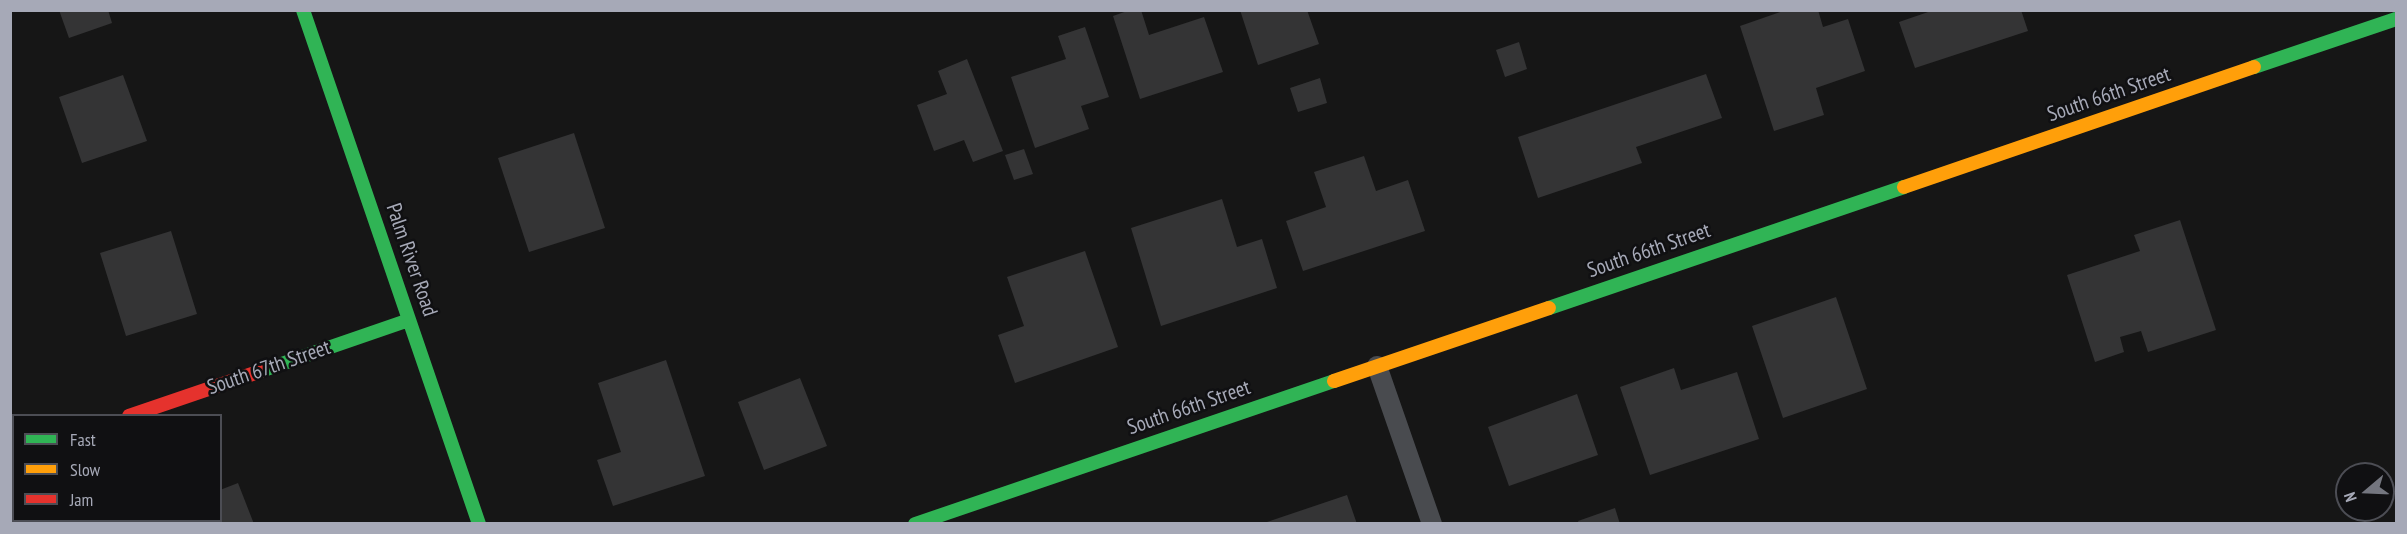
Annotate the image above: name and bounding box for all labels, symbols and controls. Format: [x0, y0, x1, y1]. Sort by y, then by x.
street label: South 66th Street [2044, 62, 2174, 128]
street label: Palm River Road [380, 200, 442, 320]
street label: South 66th Street [1584, 218, 1714, 284]
street label: South 67th Street [204, 335, 334, 401]
street label: South 66th Street [1124, 375, 1254, 441]
legend [12, 414, 222, 522]
text: Fast [70, 428, 96, 451]
text: Slow [70, 458, 100, 481]
north arrow [2335, 462, 2395, 522]
text: Jam [70, 488, 93, 511]
text: N [2339, 490, 2361, 505]

